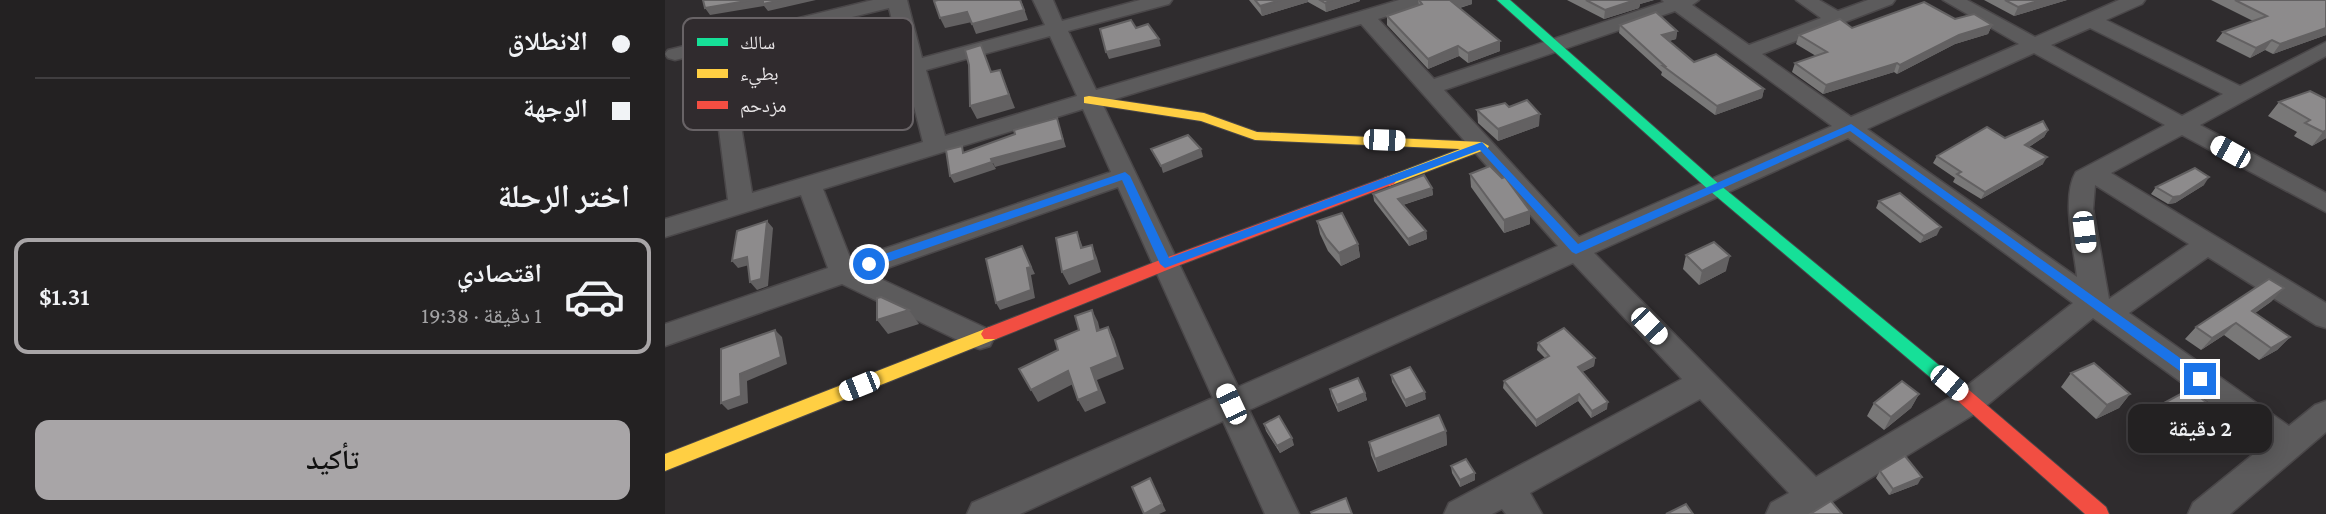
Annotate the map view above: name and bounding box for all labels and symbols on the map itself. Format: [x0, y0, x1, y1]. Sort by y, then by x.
legend [683, 18, 913, 130]
text: سالك [740, 32, 775, 53]
text: بطيء [740, 63, 779, 89]
text: مزدحم [740, 95, 786, 118]
car [1363, 129, 1406, 151]
car [2207, 133, 2254, 171]
car [2072, 210, 2097, 254]
route start [853, 248, 885, 280]
car [1627, 304, 1672, 348]
car [1927, 361, 1972, 405]
route end [2184, 363, 2216, 395]
car [836, 368, 883, 404]
car [1213, 381, 1250, 427]
callout: 2 دقيقة [2128, 404, 2272, 452]

